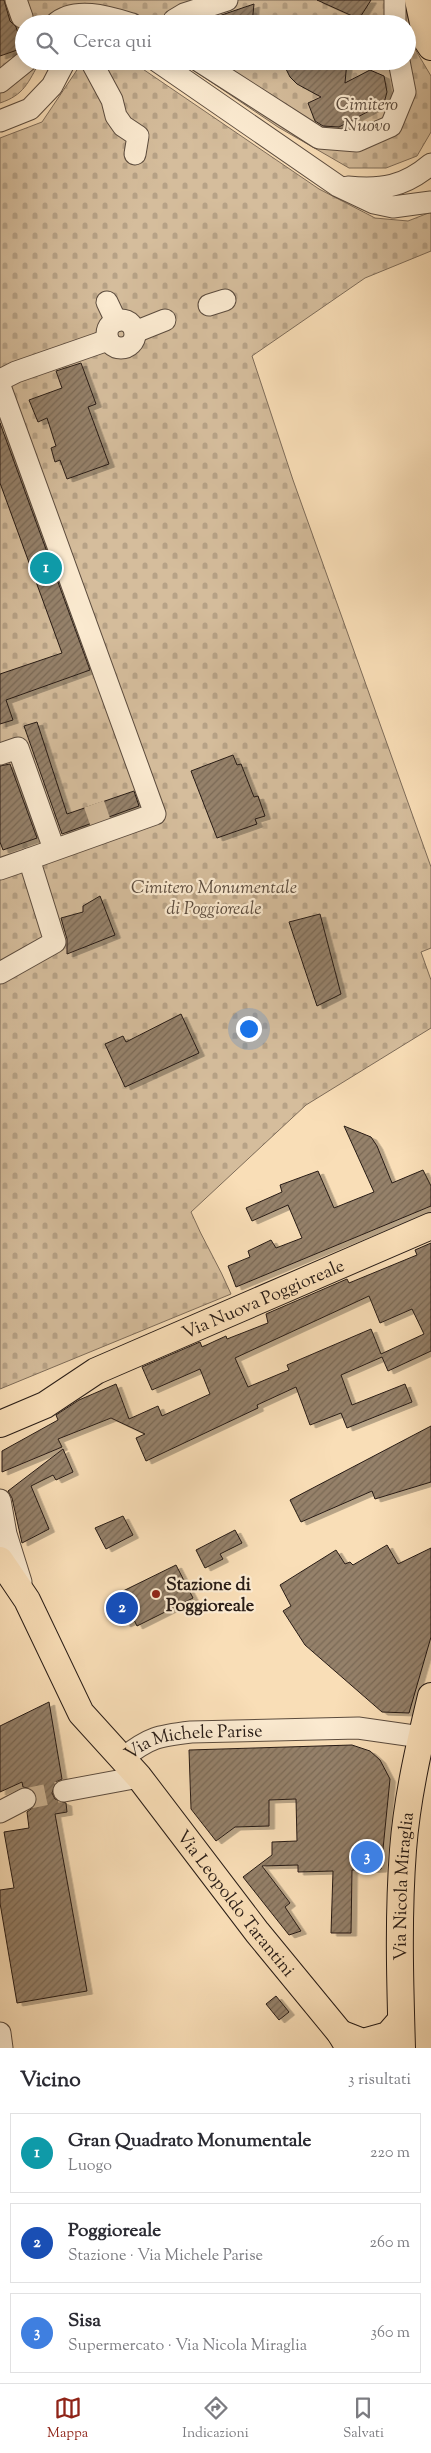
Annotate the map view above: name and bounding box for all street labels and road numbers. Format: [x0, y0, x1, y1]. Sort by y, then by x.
street label: Via Nuova Poggioreale [178, 1254, 349, 1347]
street label: Via Michele Parise [120, 1719, 263, 1767]
street label: Via Nicola Miraglia [389, 1810, 422, 1960]
street label: Via Leopoldo Tarantini [169, 1825, 300, 1983]

